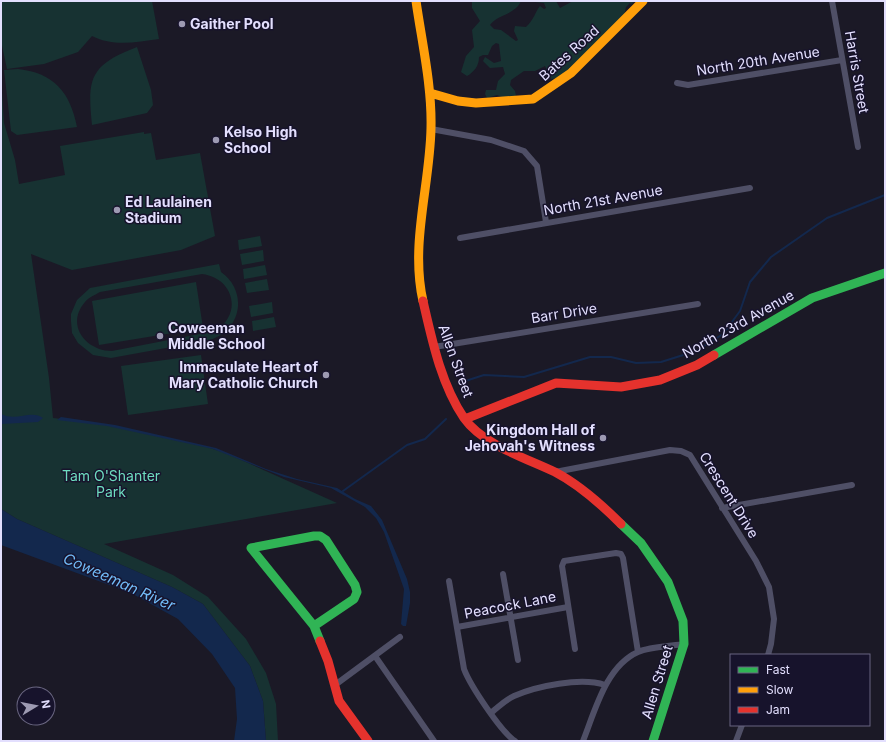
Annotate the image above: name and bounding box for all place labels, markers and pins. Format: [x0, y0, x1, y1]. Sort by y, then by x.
place label: Gaither Pool [190, 15, 274, 32]
marker: Gaither Pool [177, 19, 187, 29]
place label: Kelso High School [224, 123, 297, 156]
marker: Kelso High School [211, 135, 221, 145]
place label: Ed Laulainen Stadium [125, 193, 212, 226]
marker: Ed Laulainen Stadium [112, 205, 122, 215]
place label: Coweeman Middle School [168, 319, 265, 352]
marker: Coweeman Middle School [155, 331, 165, 341]
place label: Immaculate Heart of Mary Catholic Church [169, 358, 318, 391]
marker: Immaculate Heart of Mary Catholic Church [321, 370, 331, 380]
place label: Kingdom Hall of Jehovah's Witness [465, 421, 595, 454]
marker: Kingdom Hall of Jehovah's Witness [598, 433, 608, 443]

